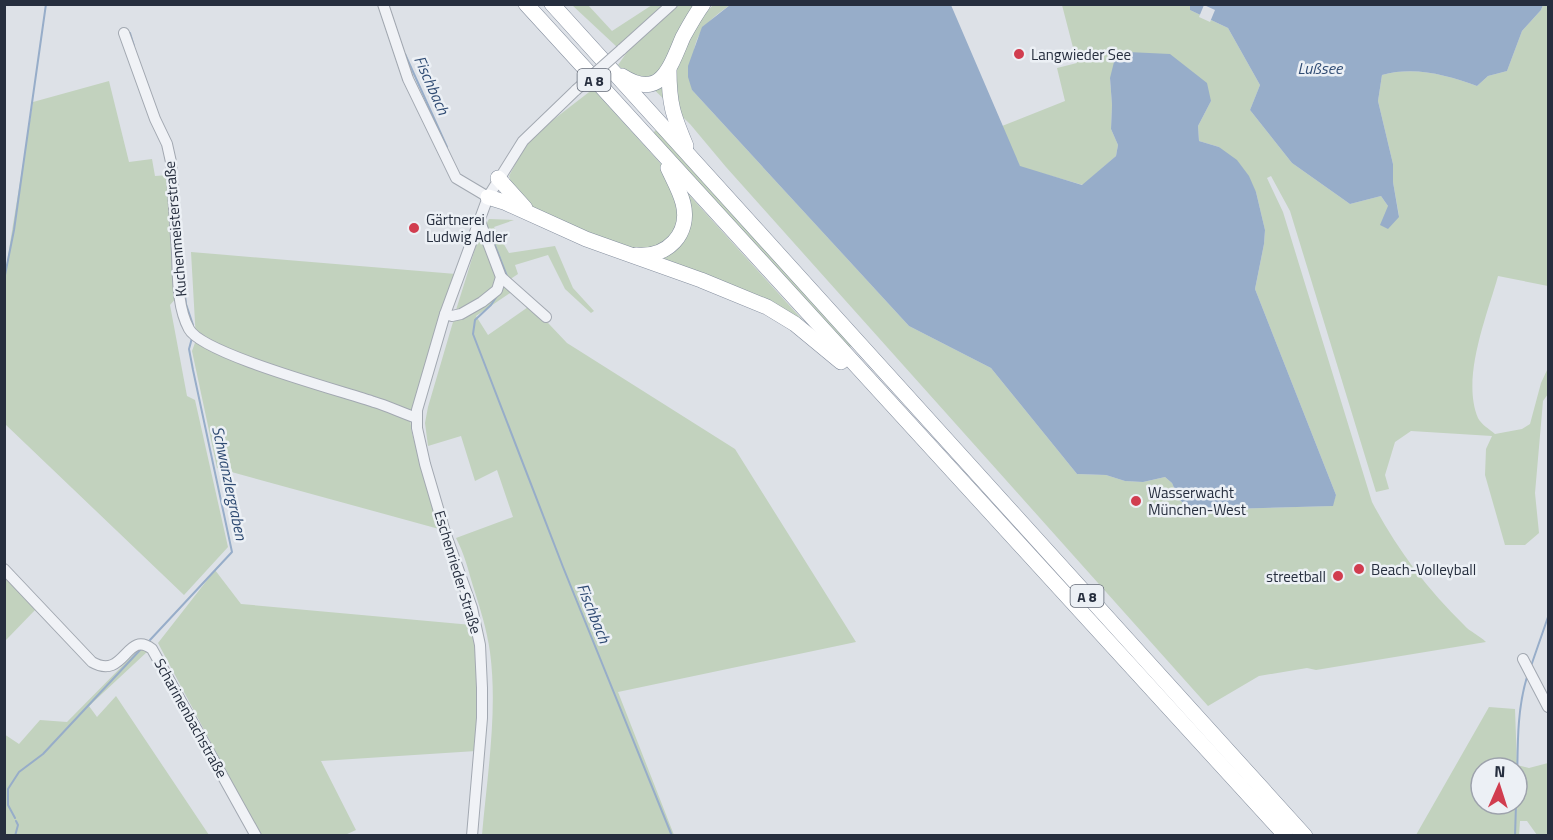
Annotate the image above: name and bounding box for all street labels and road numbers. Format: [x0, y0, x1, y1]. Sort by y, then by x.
road number: A 8 [578, 69, 610, 91]
street label: Kuchenmeisterstraße [158, 160, 192, 298]
street label: Eschenrieder Straße [428, 508, 488, 636]
road number: A 8 [1070, 585, 1104, 607]
street label: Scharinenbachstraße [149, 654, 233, 782]

